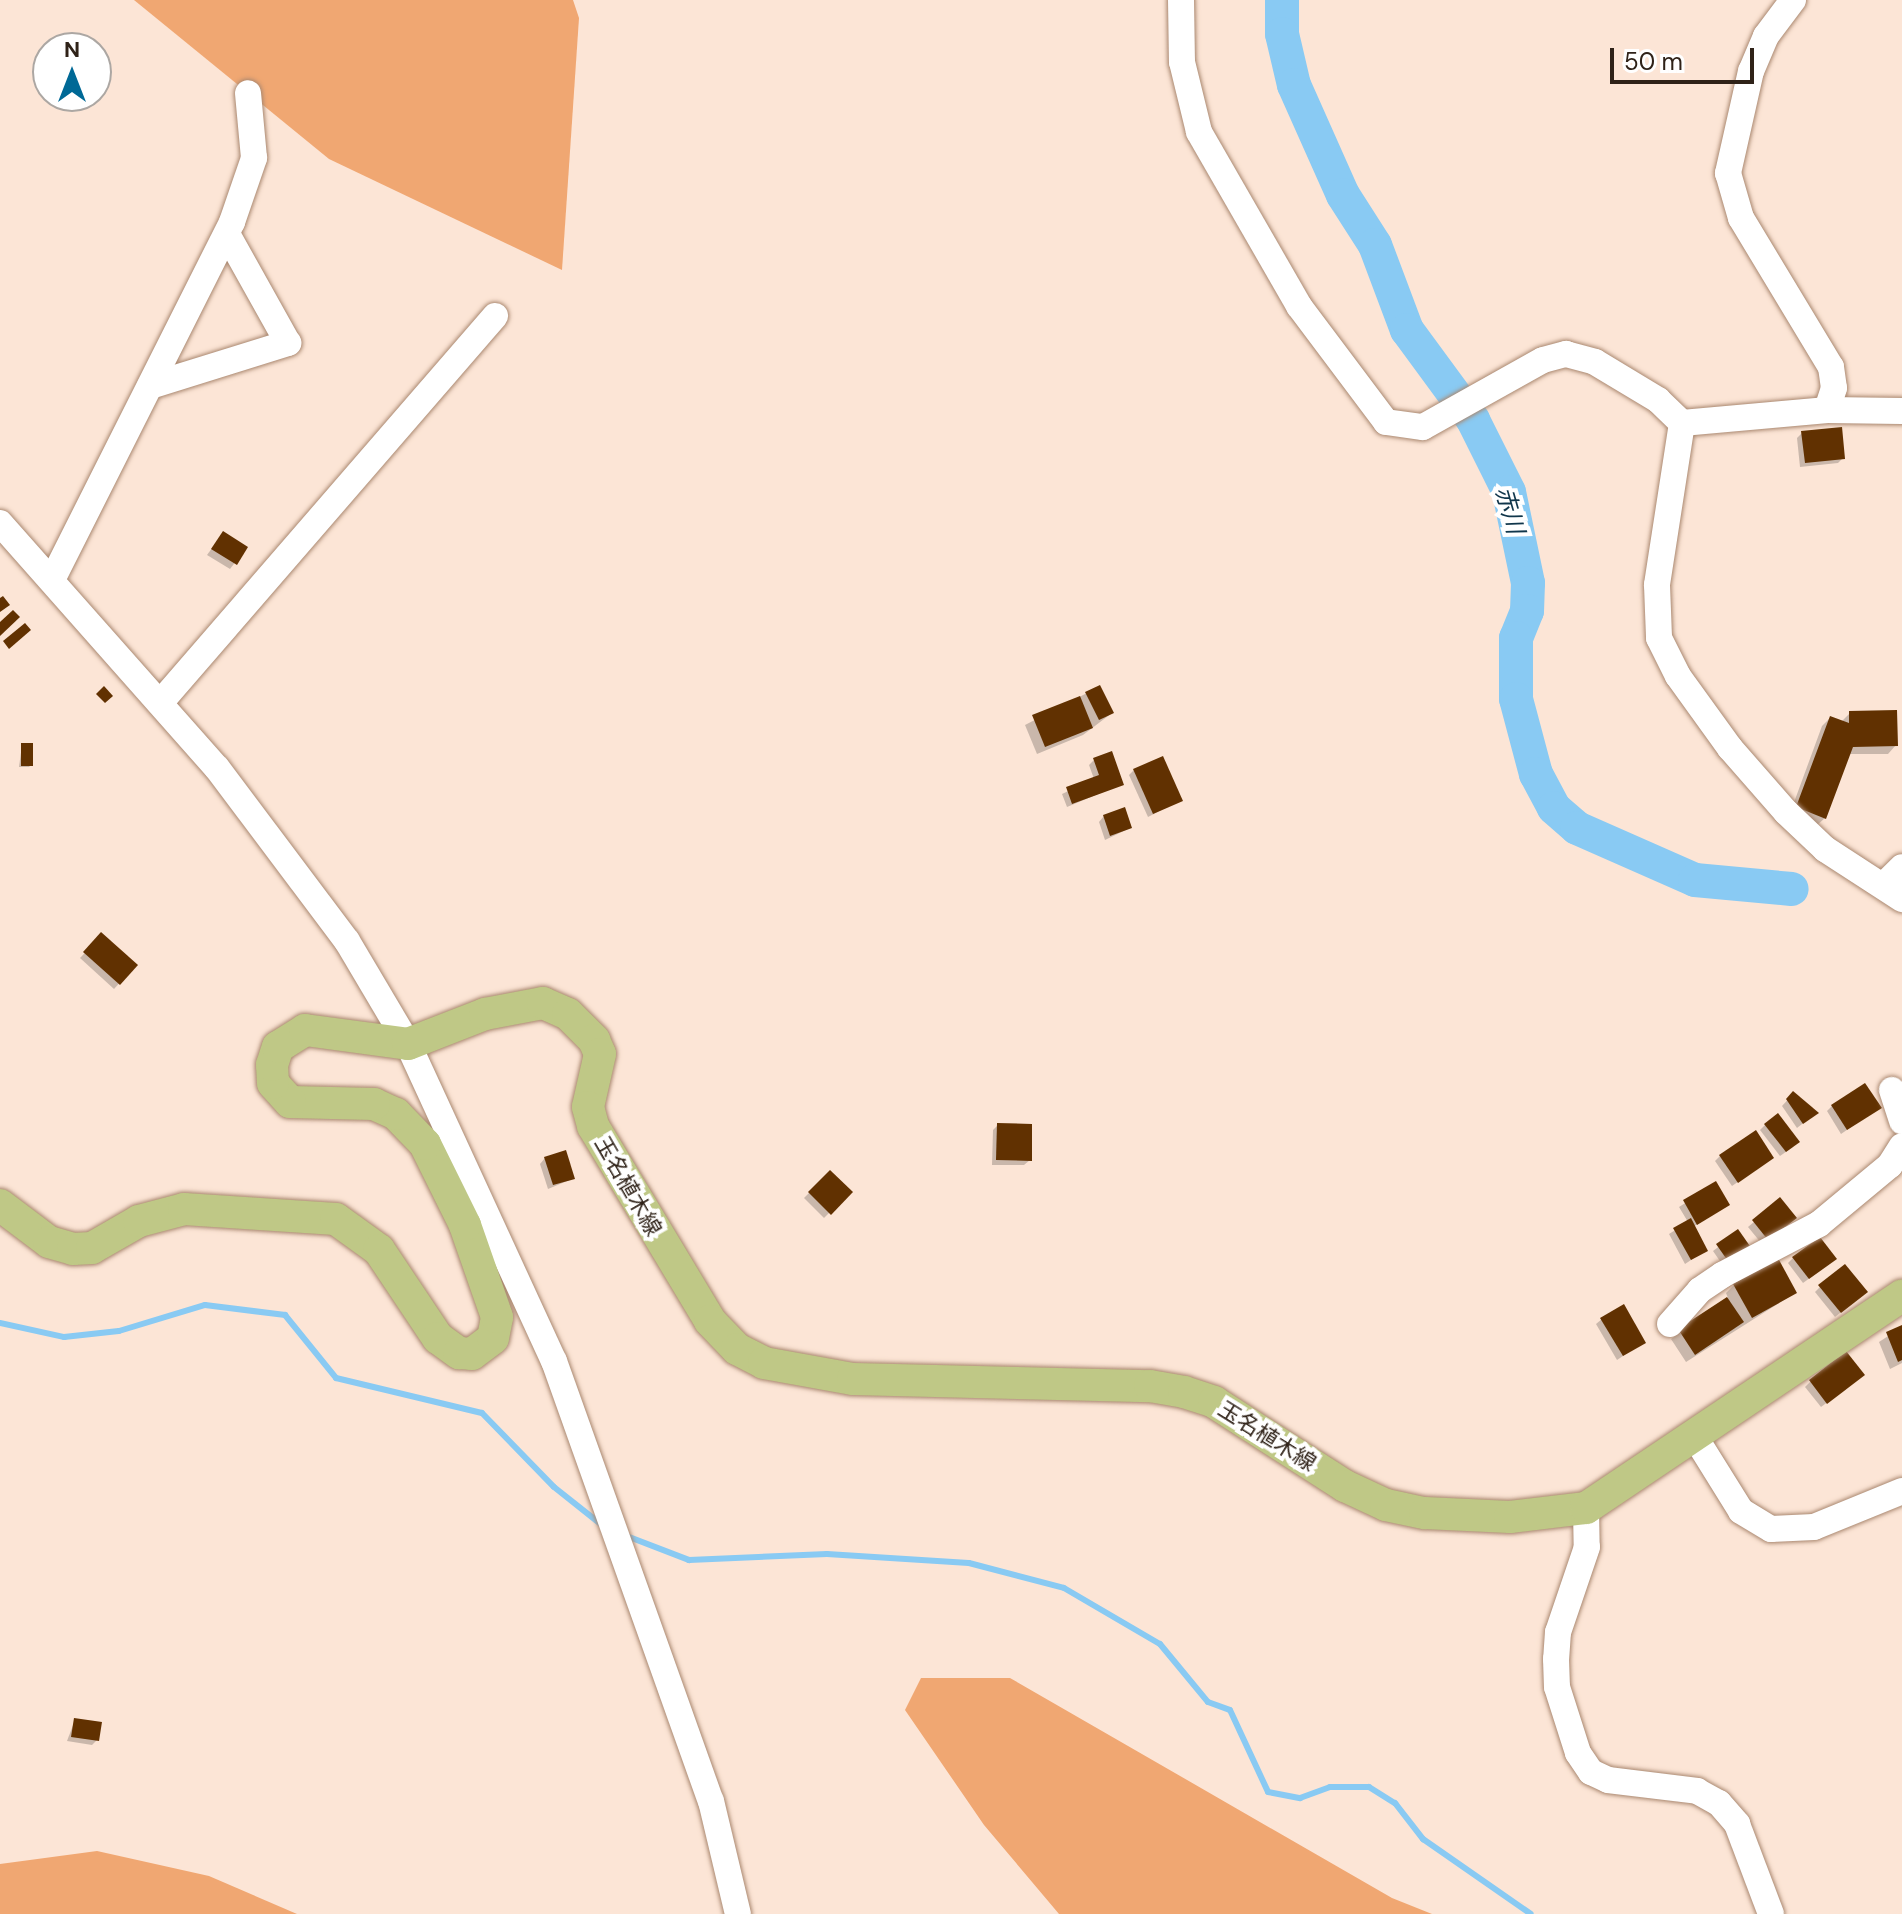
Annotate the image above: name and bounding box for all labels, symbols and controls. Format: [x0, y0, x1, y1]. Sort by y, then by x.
north arrow [32, 32, 112, 112]
scale bar [1614, 32, 1758, 82]
text: N [64, 35, 80, 64]
text: 50 m [1624, 46, 1683, 77]
water label: 赤川 [1490, 483, 1530, 537]
street label: 玉名植木線 [589, 1132, 667, 1240]
street label: 玉名植木線 [1213, 1396, 1321, 1476]

